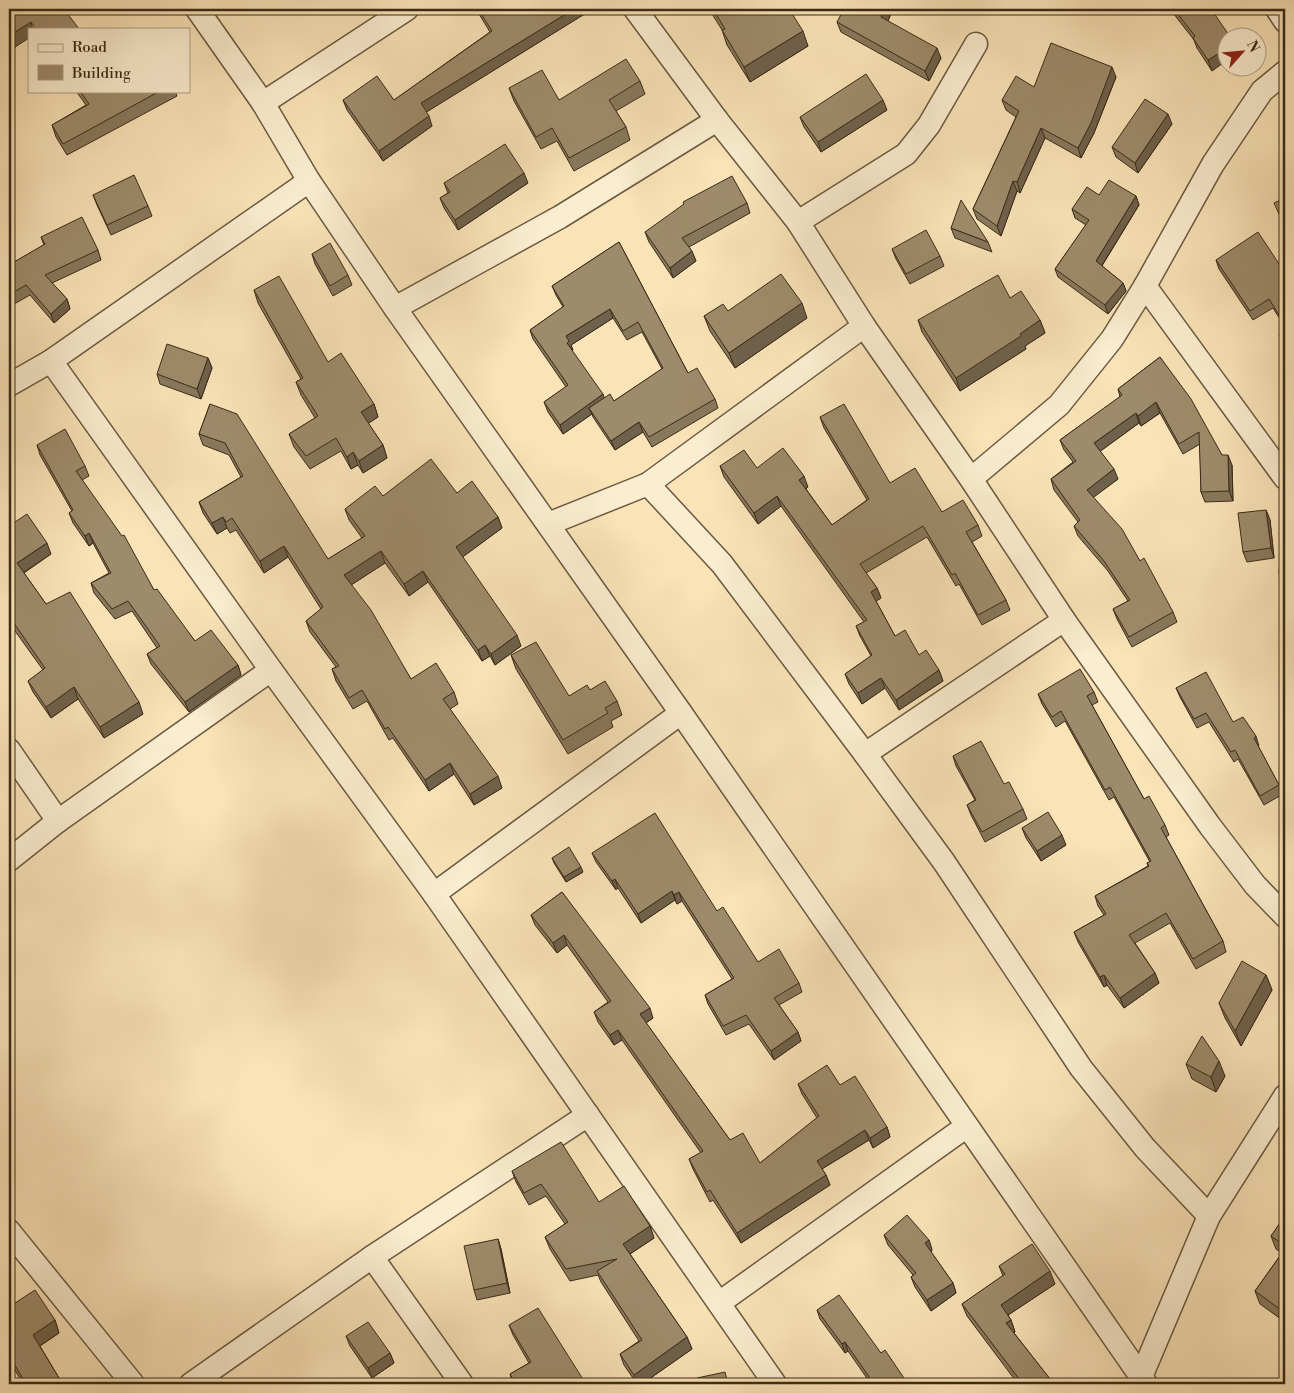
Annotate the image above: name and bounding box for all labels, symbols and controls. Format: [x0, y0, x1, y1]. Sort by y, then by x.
legend [28, 28, 190, 92]
north arrow [1216, 28, 1266, 78]
text: Road [72, 38, 107, 57]
text: N [1242, 38, 1263, 56]
text: Building [71, 64, 131, 83]

